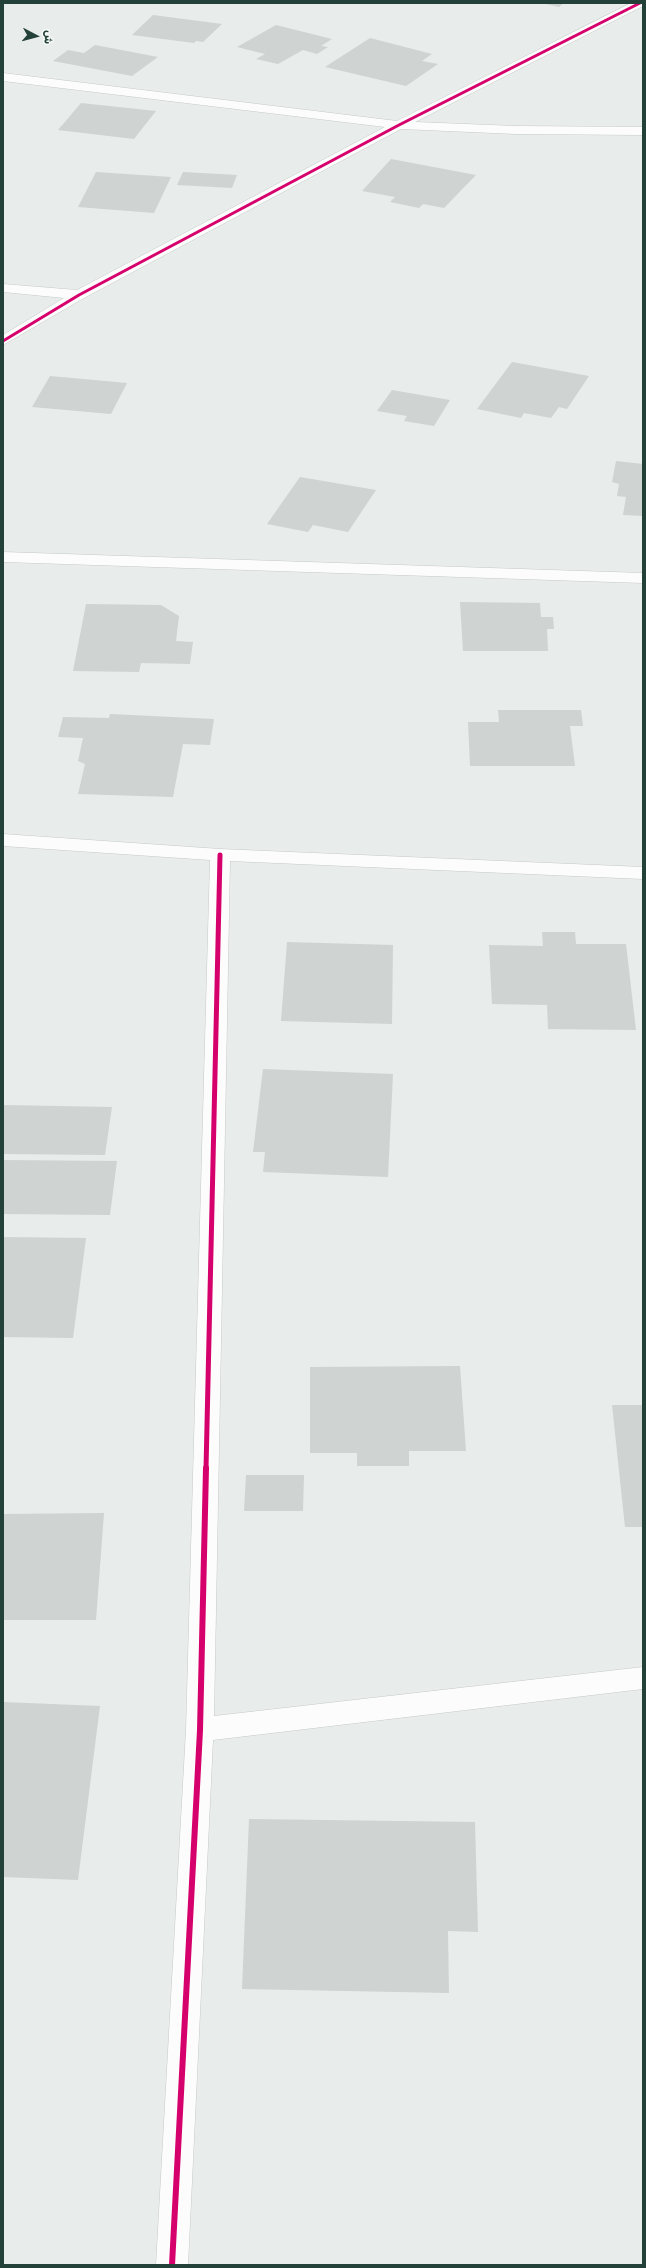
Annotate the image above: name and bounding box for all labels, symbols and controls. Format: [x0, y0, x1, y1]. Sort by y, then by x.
north arrow [16, 16, 56, 56]
text: ش [41, 30, 56, 45]

